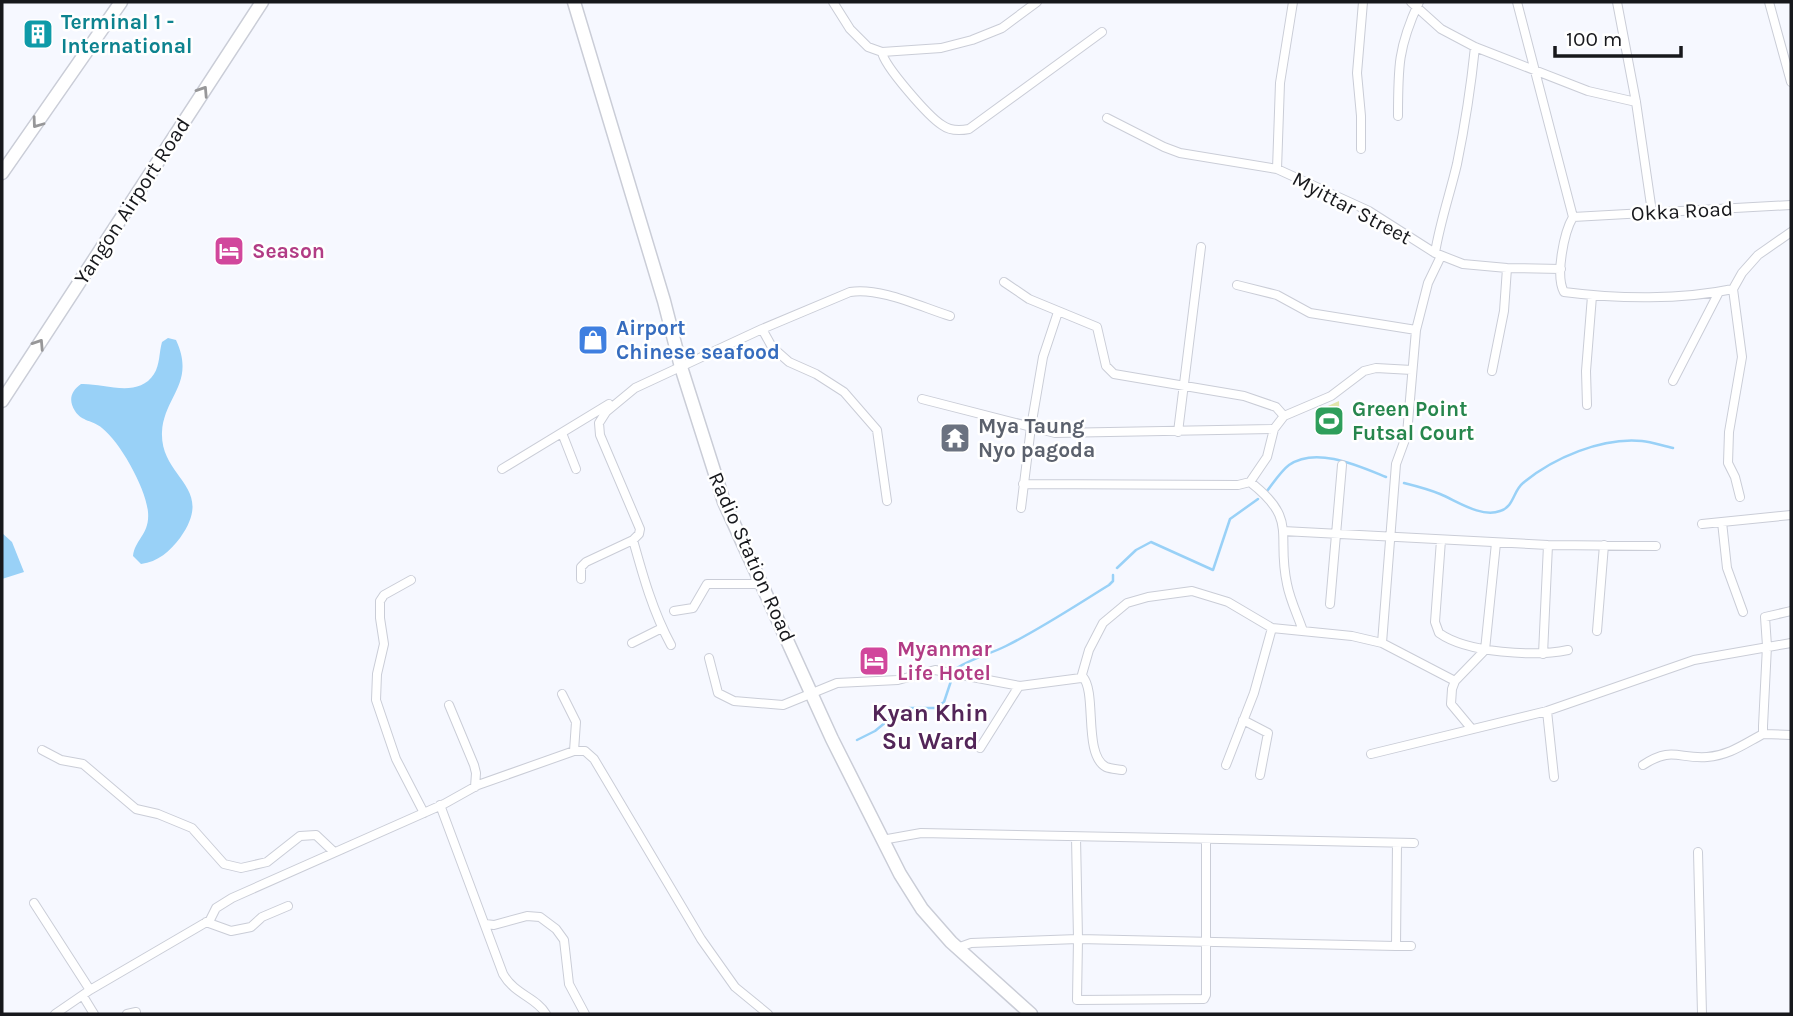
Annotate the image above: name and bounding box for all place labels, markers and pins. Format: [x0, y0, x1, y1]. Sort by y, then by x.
place label: Terminal 1 - International [61, 10, 192, 58]
building icon: Terminal 1 - International [21, 17, 55, 51]
hotel icon: Season [212, 234, 246, 268]
place label: Season [252, 239, 325, 263]
place label: Airport Chinese seafood [616, 316, 780, 364]
shop icon: Airport Chinese seafood [576, 323, 610, 357]
place label: Green Point Futsal Court [1352, 397, 1474, 445]
sports icon: Green Point Futsal Court [1312, 404, 1346, 438]
place label: Mya Taung Nyo pagoda [978, 414, 1095, 462]
temple icon: Mya Taung Nyo pagoda [938, 421, 972, 455]
place label: Myanmar Life Hotel [897, 637, 993, 685]
hotel icon: Myanmar Life Hotel [857, 644, 891, 678]

